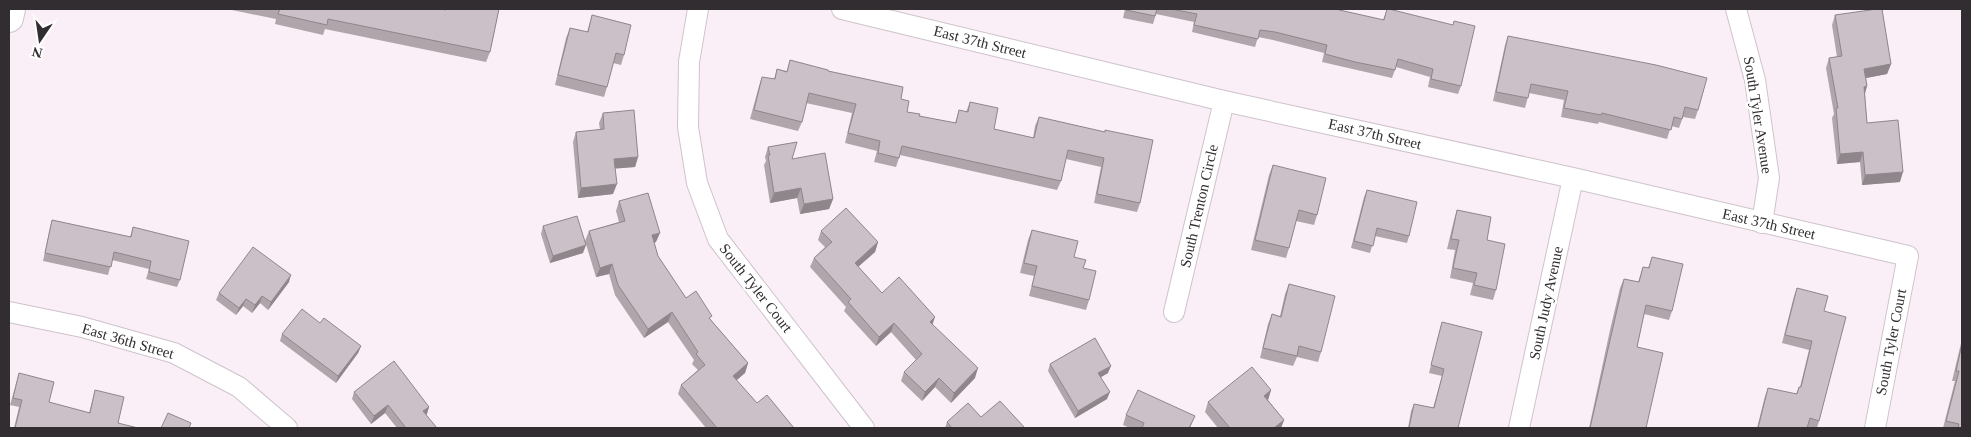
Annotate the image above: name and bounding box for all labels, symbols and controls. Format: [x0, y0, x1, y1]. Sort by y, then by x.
north arrow [15, 15, 65, 65]
street label: East 37th Street [932, 23, 1029, 61]
text: N [31, 44, 44, 61]
street label: South Tyler Avenue [1741, 55, 1775, 175]
street label: East 37th Street [1327, 116, 1424, 153]
street label: South Trenton Circle [1177, 143, 1221, 269]
street label: East 37th Street [1721, 206, 1818, 243]
street label: South Tyler Court [716, 241, 796, 336]
street label: South Judy Avenue [1526, 244, 1566, 361]
street label: South Tyler Court [1873, 287, 1909, 396]
street label: East 36th Street [80, 320, 177, 362]

